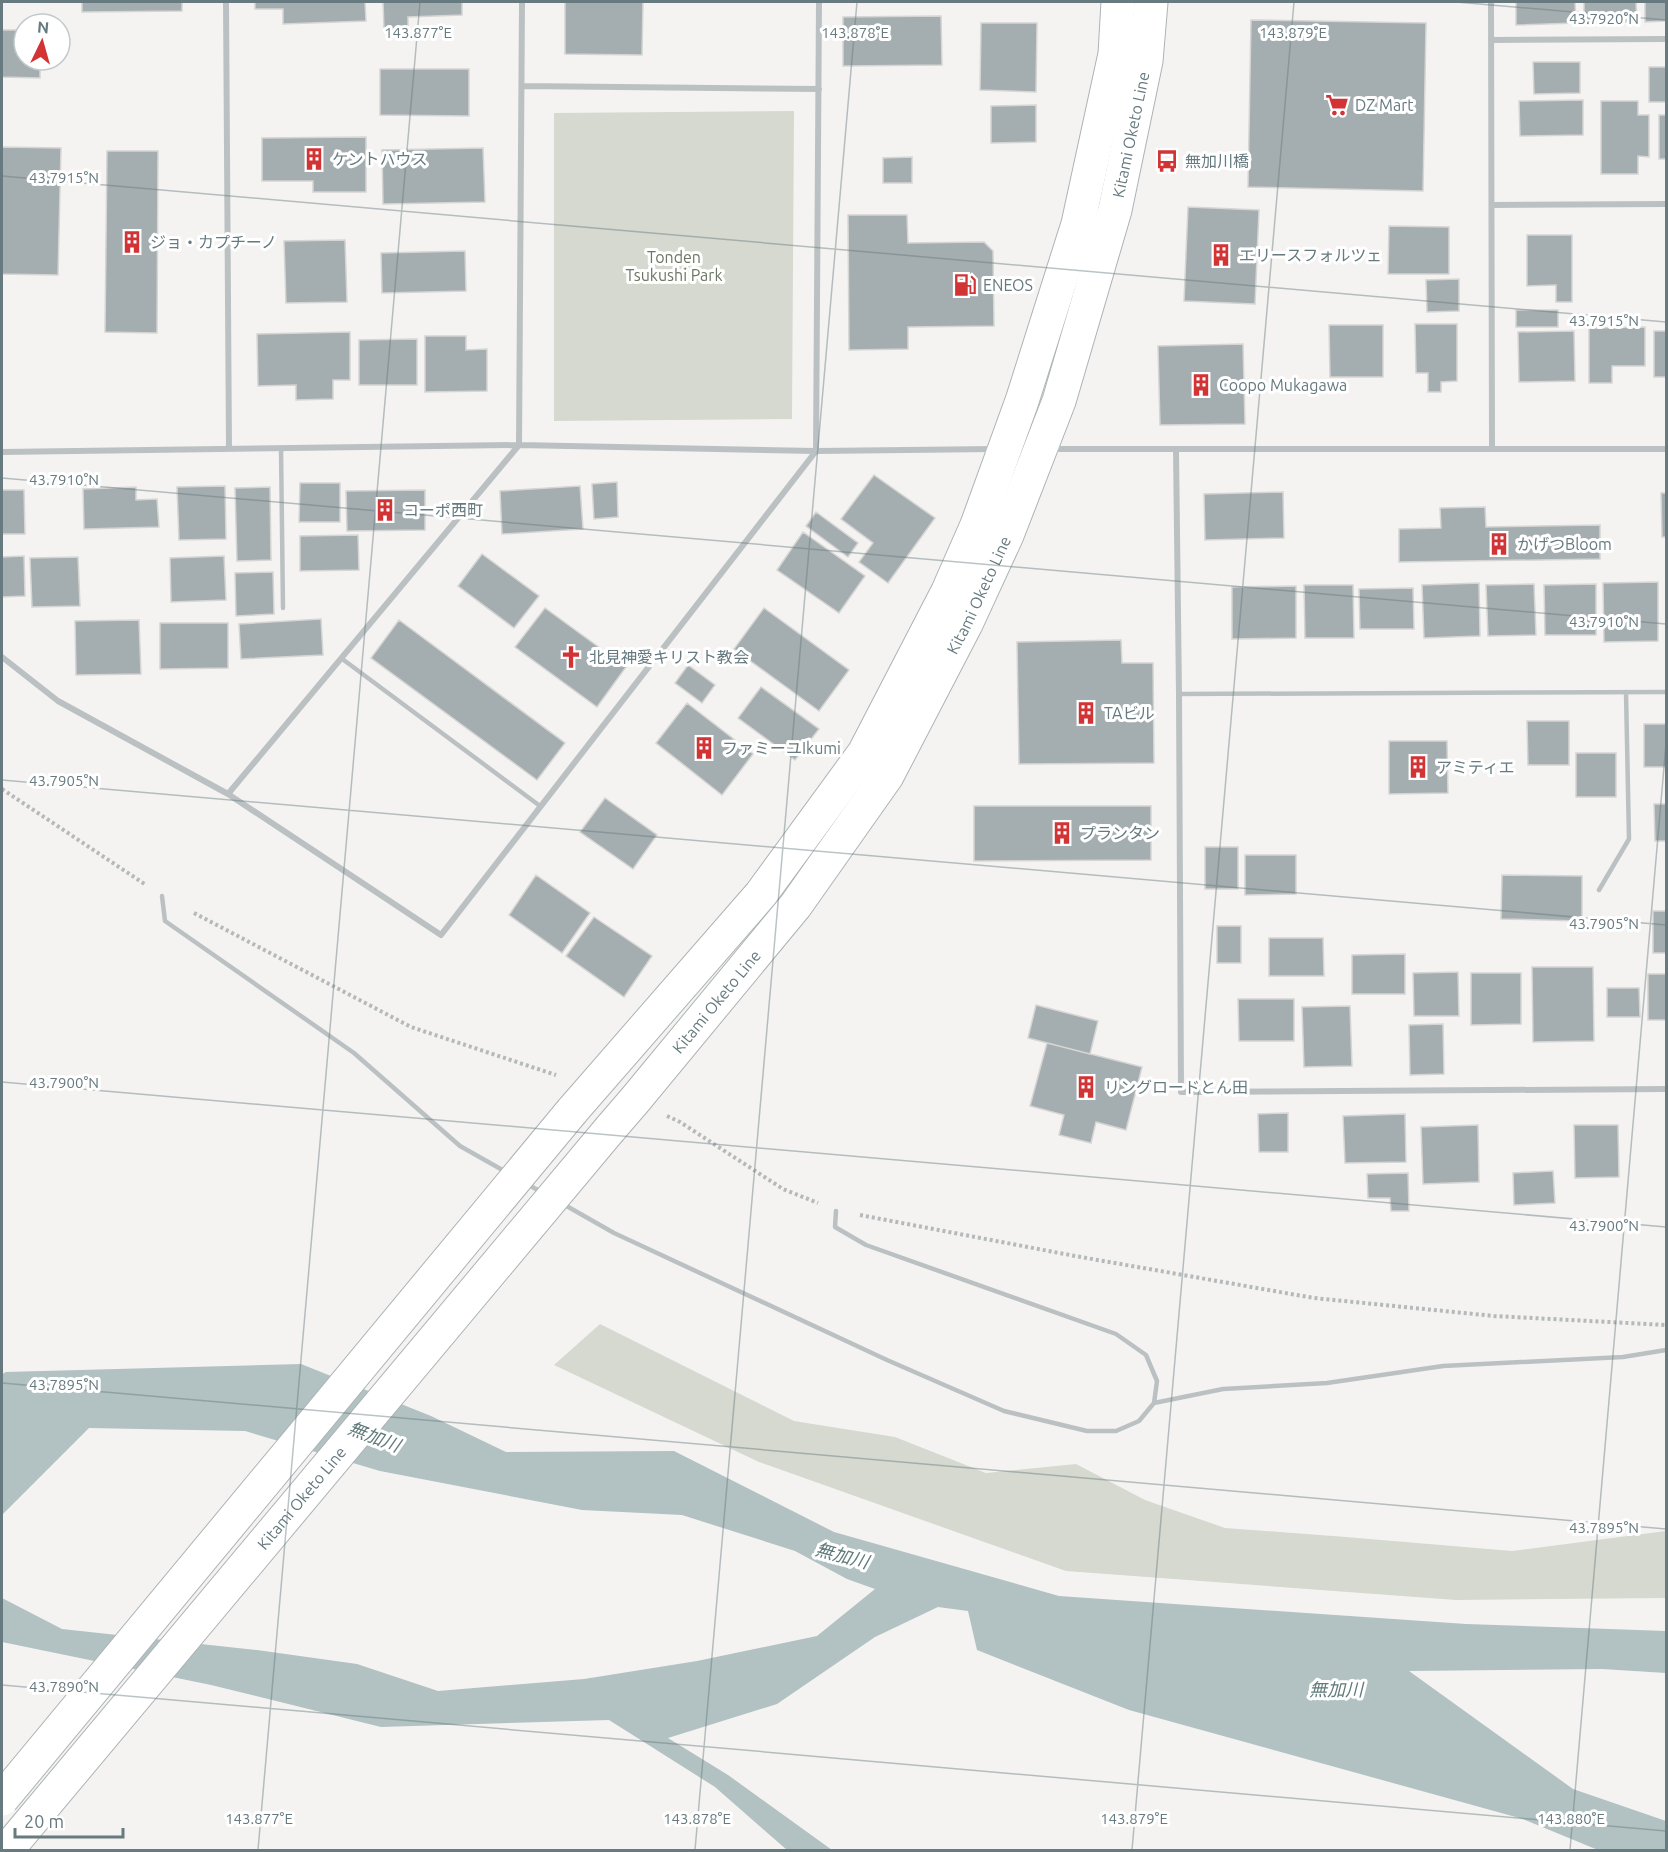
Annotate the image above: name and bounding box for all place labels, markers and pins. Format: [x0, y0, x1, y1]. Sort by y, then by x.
supermarket icon: DZ Mart [1324, 92, 1350, 118]
place label: DZ Mart [1355, 96, 1414, 114]
building icon: ケントハウス [301, 146, 327, 172]
bus stop icon: 無加川橋 [1154, 148, 1180, 174]
place label: ケントハウス [332, 150, 428, 168]
place label: 無加川橋 [1185, 152, 1249, 170]
building icon: ジョ・カプチーノ [119, 229, 145, 255]
place label: ジョ・カプチーノ [150, 233, 277, 251]
building icon: エリースフォルツェ [1208, 242, 1234, 268]
place label: エリースフォルツェ [1239, 246, 1382, 264]
fuel station icon: ENEOS [952, 272, 978, 298]
place label: ENEOS [983, 276, 1033, 294]
building icon: Coopo Mukagawa [1188, 372, 1214, 398]
place label: Coopo Mukagawa [1219, 376, 1347, 394]
building icon: コーポ西町 [372, 497, 398, 523]
place label: コーポ西町 [403, 501, 483, 519]
building icon: かげつBloom [1486, 531, 1512, 557]
place label: かげつBloom [1517, 535, 1612, 553]
church icon: 北見神愛キリスト教会 [558, 644, 584, 670]
place label: 北見神愛キリスト教会 [589, 648, 749, 666]
building icon: TAビル [1073, 700, 1099, 726]
place label: TAビル [1104, 704, 1154, 722]
building icon: ファミーユIkumi [691, 735, 717, 761]
place label: ファミーユIkumi [722, 739, 841, 757]
building icon: アミティエ [1405, 754, 1431, 780]
place label: アミティエ [1436, 758, 1515, 776]
building icon: プランタン [1049, 820, 1075, 846]
place label: プランタン [1080, 824, 1160, 842]
building icon: リングロードとん田 [1073, 1074, 1099, 1100]
place label: リングロードとん田 [1104, 1078, 1248, 1096]

